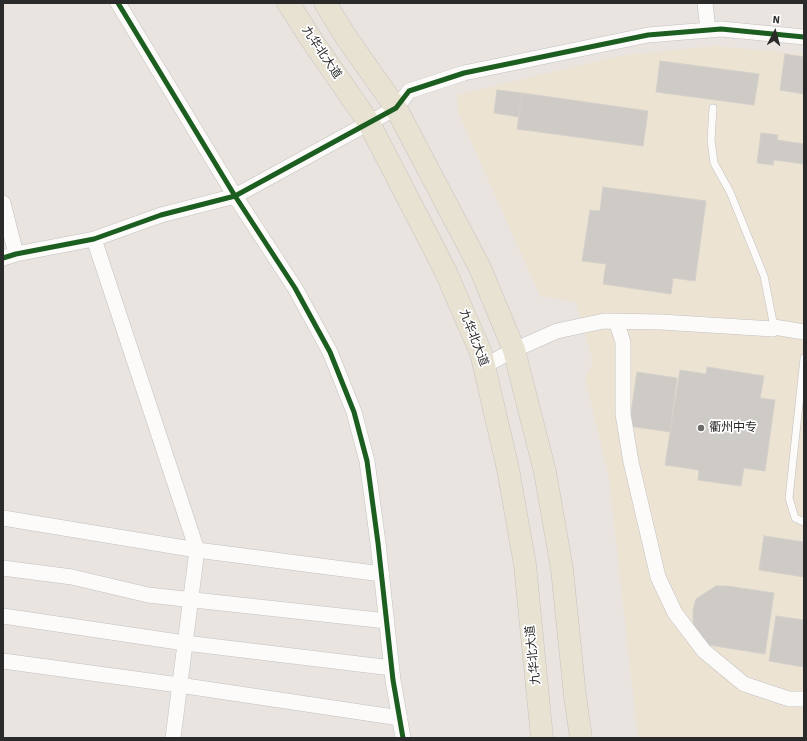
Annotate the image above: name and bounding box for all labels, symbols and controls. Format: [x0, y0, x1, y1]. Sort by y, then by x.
north arrow [755, 12, 795, 52]
text: N [772, 12, 781, 27]
street label: 九华北大道 [298, 24, 344, 82]
street label: 九华北大道 [456, 307, 490, 369]
place label: 衢州中专 [709, 421, 757, 435]
marker: 衢州中专 [696, 423, 706, 433]
street label: 九华北大道 [524, 624, 544, 686]

